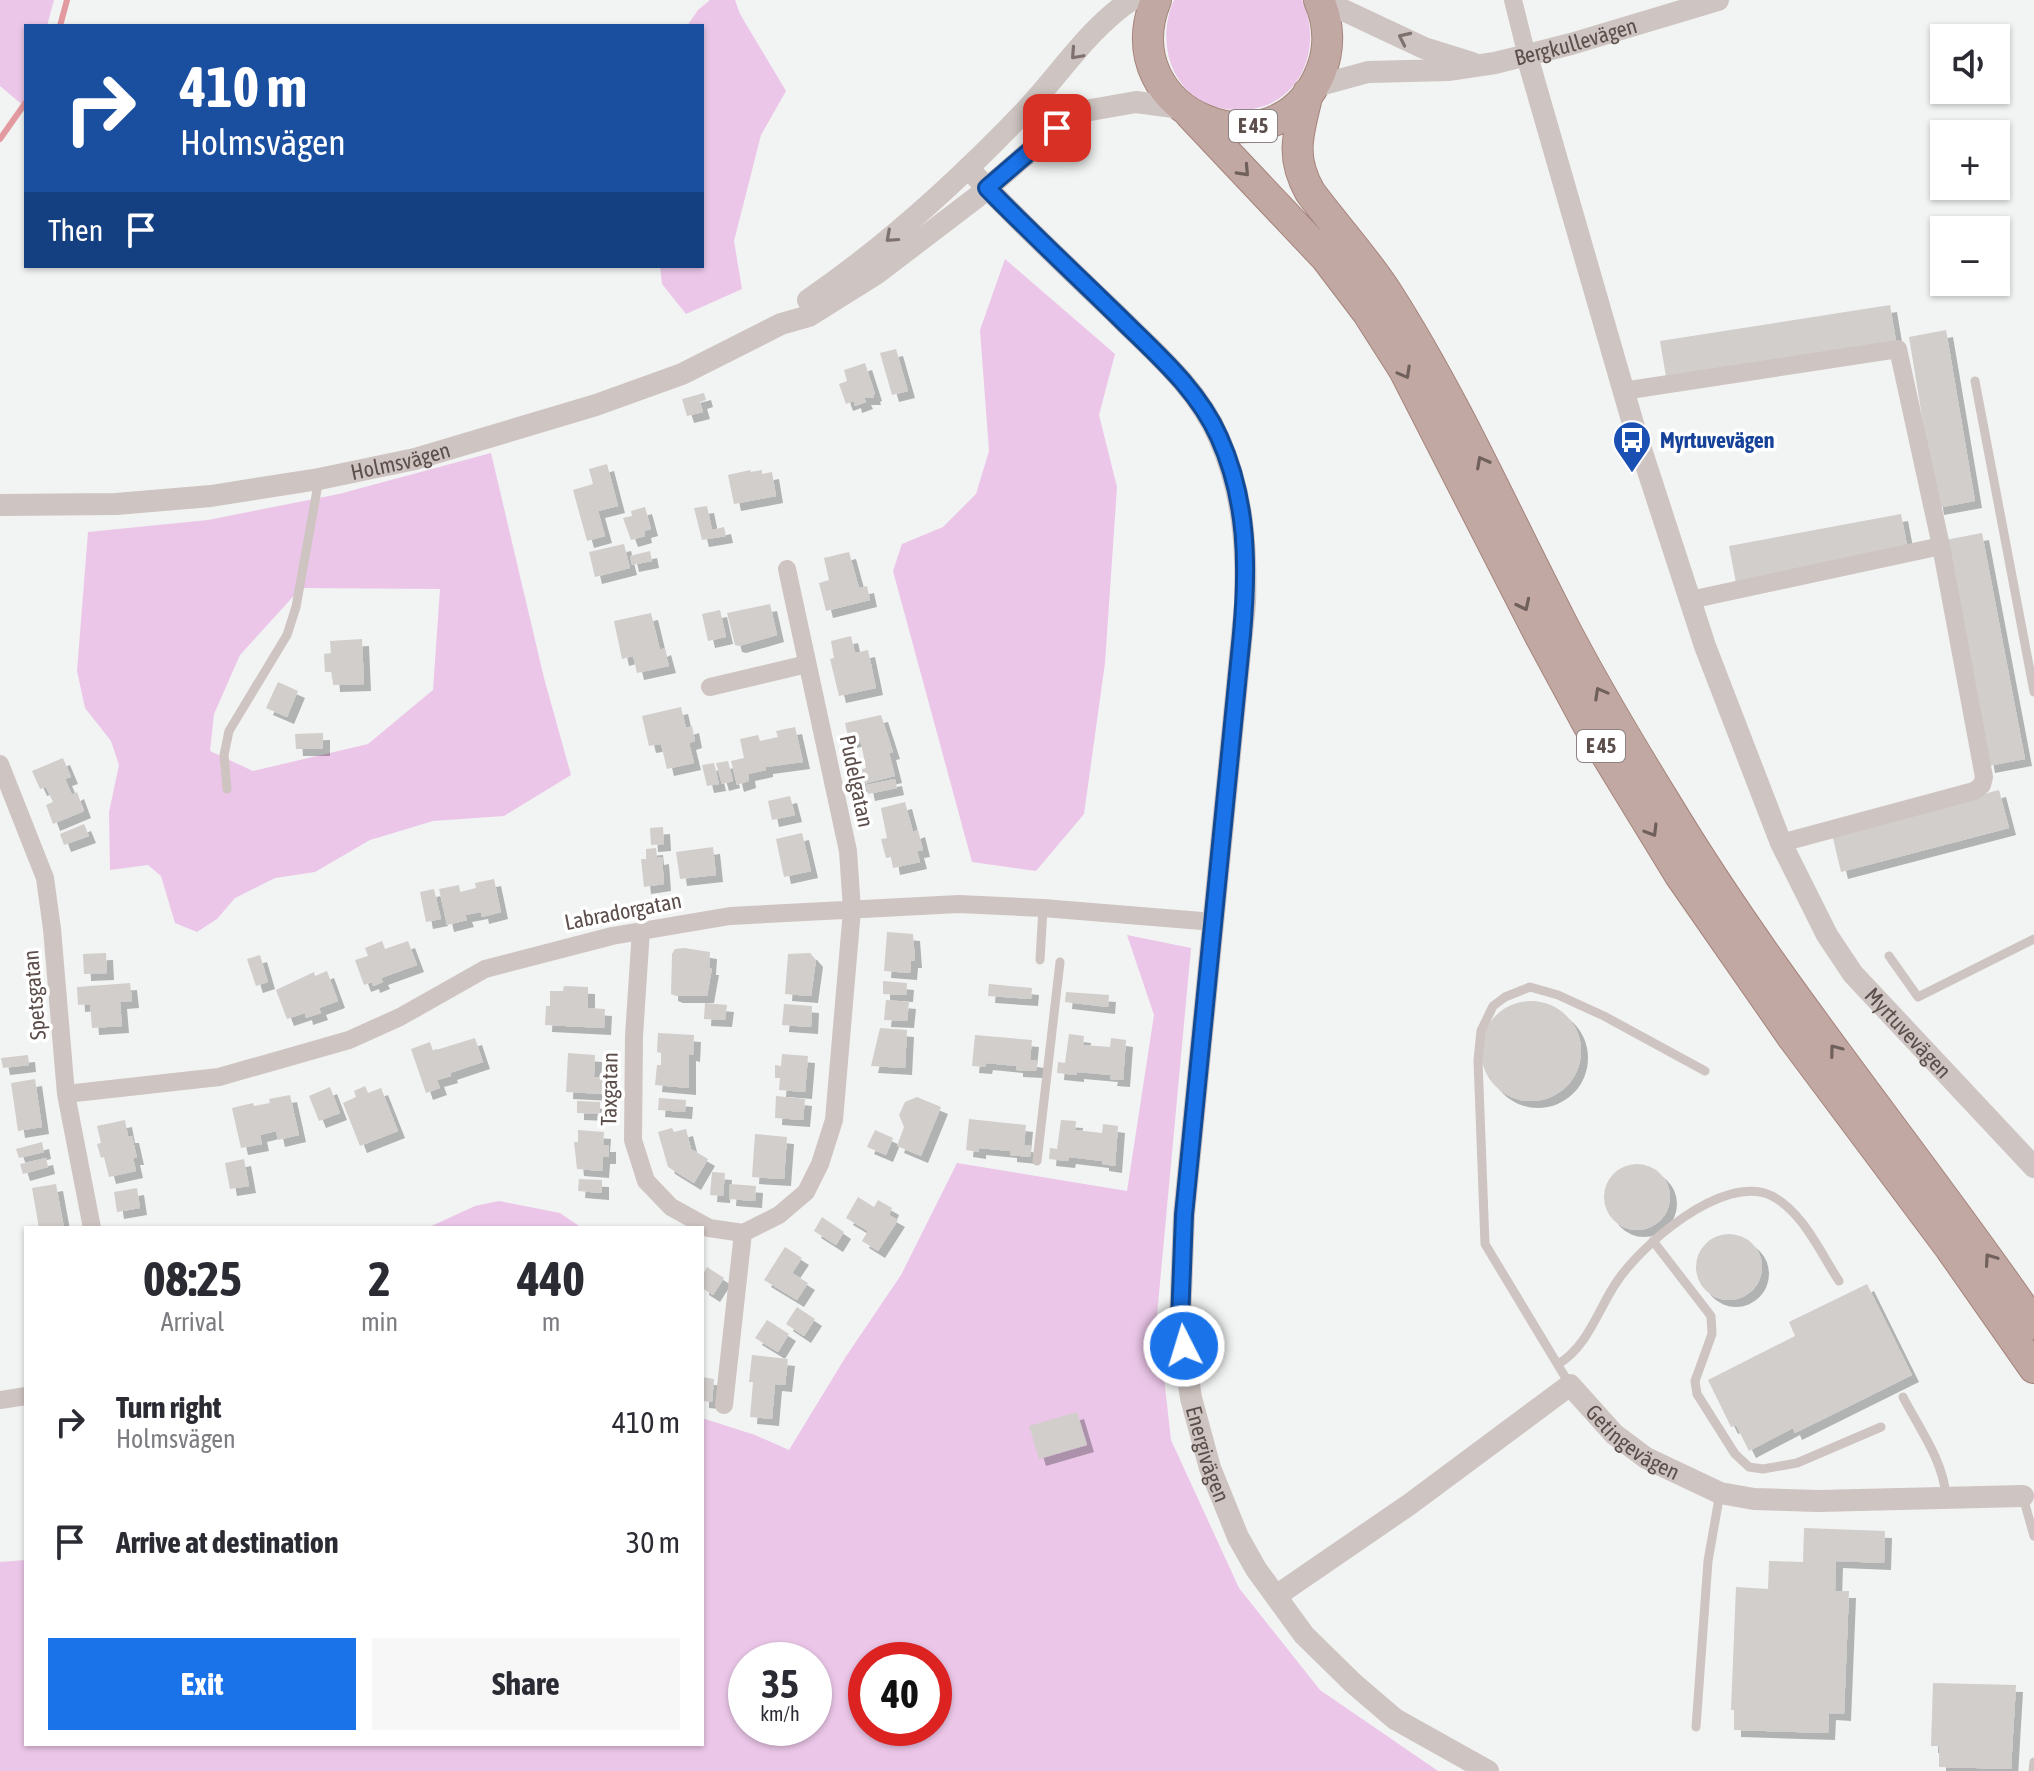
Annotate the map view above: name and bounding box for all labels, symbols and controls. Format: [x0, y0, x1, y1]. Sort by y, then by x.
street label: Bergkullevägen [1512, 12, 1640, 71]
map controls [1930, 24, 2010, 296]
button: sound [1930, 24, 2010, 104]
one-way arrow [1397, 32, 1412, 48]
one-way arrow [1071, 45, 1085, 60]
text: 410 m [180, 55, 307, 119]
icon: right [48, 56, 152, 160]
pin [1023, 94, 1091, 162]
icon: arrive [1035, 106, 1079, 150]
road number: E 45 [1229, 110, 1277, 142]
button: + [1930, 120, 2010, 200]
text: Holmsvägen [180, 121, 346, 163]
one-way arrow [1234, 162, 1249, 176]
icon: arrive [119, 208, 163, 252]
text: Then [48, 213, 103, 247]
button: − [1930, 216, 2010, 296]
one-way arrow [886, 227, 900, 242]
one-way arrow [1395, 365, 1411, 379]
bus stop icon: Myrtuvevägen [1611, 419, 1653, 474]
place label: Myrtuvevägen [1660, 427, 1774, 453]
street label: Holmsvägen [348, 436, 453, 485]
one-way arrow [1476, 455, 1491, 470]
one-way arrow [1514, 596, 1530, 611]
one-way arrow [1594, 687, 1610, 702]
road number: E 45 [1577, 730, 1625, 762]
street label: Pudelgatan [835, 732, 879, 830]
one-way arrow [1643, 822, 1658, 837]
street label: Labradorgatan [562, 887, 684, 935]
street label: Spetsgatan [17, 949, 51, 1041]
street label: Myrtuvevägen [1860, 982, 1957, 1084]
one-way arrow [1830, 1045, 1845, 1059]
street label: Taxgatan [595, 1052, 623, 1126]
text: 08:25 [143, 1251, 242, 1306]
text: 2 [368, 1251, 391, 1306]
text: 440 [517, 1251, 585, 1306]
one-way arrow [1985, 1254, 2000, 1268]
position arrow [1142, 1304, 1226, 1388]
text: Arrival [161, 1307, 224, 1337]
text: min [361, 1307, 398, 1337]
text: m [542, 1307, 560, 1337]
text: Turn right [116, 1390, 222, 1424]
street label: Getingevägen [1581, 1399, 1684, 1485]
icon: right [48, 1400, 92, 1444]
street label: Energivägen [1181, 1403, 1235, 1506]
text: 410 m [612, 1405, 680, 1439]
text: Holmsvägen [116, 1424, 236, 1454]
icon: arrive [48, 1520, 92, 1564]
text: Arrive at destination [116, 1525, 338, 1559]
text: 30 m [626, 1525, 680, 1559]
button: Exit [48, 1638, 356, 1730]
button: Share [372, 1638, 680, 1730]
speed limit sign: 40 [848, 1642, 952, 1746]
text: 35 [761, 1661, 799, 1706]
text: km/h [760, 1702, 800, 1725]

